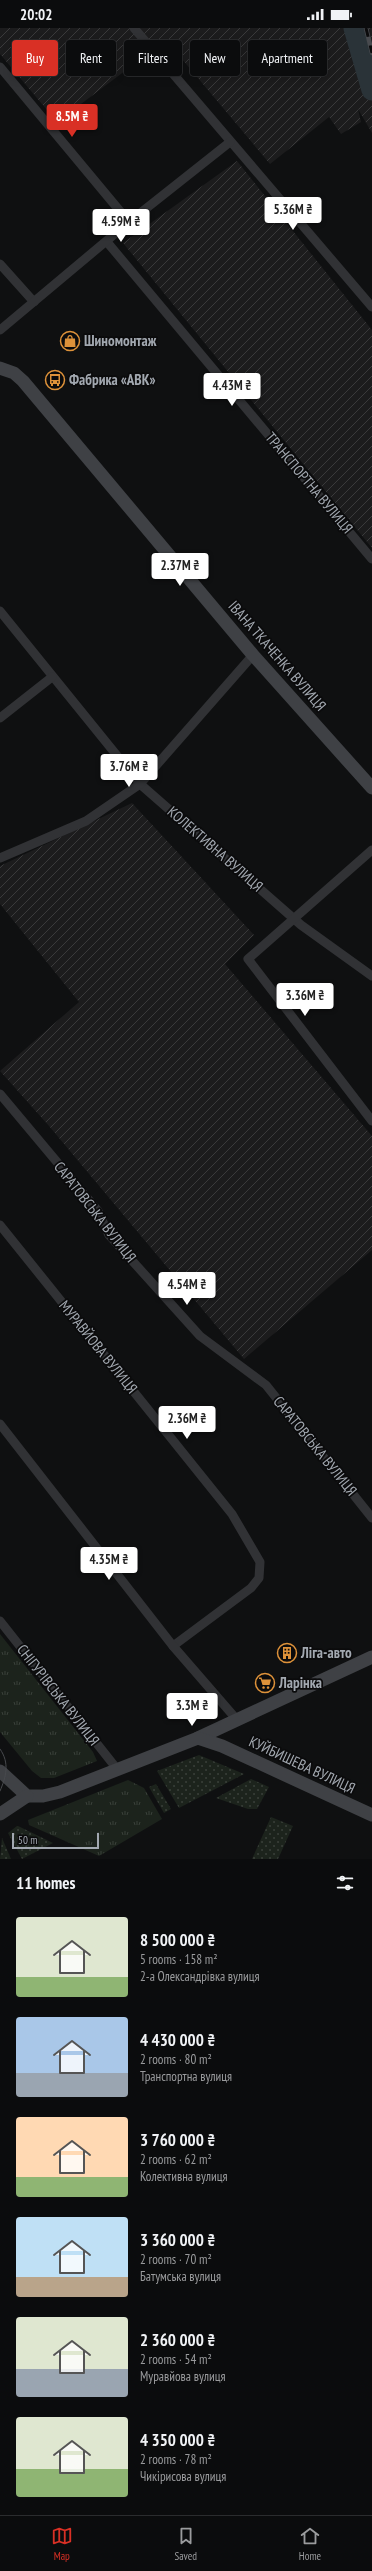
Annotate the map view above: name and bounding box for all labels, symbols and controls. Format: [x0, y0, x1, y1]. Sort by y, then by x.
text: 20:02 [20, 5, 52, 24]
chip: Buy [12, 40, 58, 76]
chip: Rent [66, 40, 116, 76]
chip: Filters [124, 40, 182, 76]
chip: New [190, 40, 240, 76]
chip: Apartment [248, 40, 327, 76]
pin: 8.5M ₴ [39, 104, 105, 138]
text: 8.5M ₴ [56, 108, 88, 125]
pin: 5.36M ₴ [256, 197, 330, 231]
text: 5.36M ₴ [274, 201, 312, 218]
pin: 4.59M ₴ [84, 209, 158, 243]
text: 4.59M ₴ [102, 213, 140, 230]
shop icon: Шиномонтаж [59, 330, 81, 352]
place label: Шиномонтаж [84, 331, 157, 350]
bus stop icon: Фабрика «АВК» [44, 369, 66, 391]
place label: Фабрика «АВК» [69, 370, 156, 389]
pin: 4.43M ₴ [195, 373, 269, 407]
text: 4.43M ₴ [213, 377, 251, 394]
street label: ТРАНСПОРТНА ВУЛИЦЯ [261, 428, 357, 537]
pin: 2.37M ₴ [143, 553, 217, 587]
text: 2.37M ₴ [161, 557, 199, 574]
street label: ІВАНА ТКАЧЕНКА ВУЛИЦЯ [224, 597, 330, 715]
pin: 3.76M ₴ [92, 754, 166, 788]
text: 3.76M ₴ [110, 758, 148, 775]
street label: КОЛЕКТИВНА ВУЛИЦЯ [164, 802, 267, 895]
pin: 3.36M ₴ [268, 983, 342, 1017]
text: 3.36M ₴ [286, 987, 324, 1004]
street label: САРАТОВСЬКА ВУЛИЦЯ [50, 1158, 141, 1266]
pin: 4.54M ₴ [150, 1272, 224, 1306]
text: 4.54M ₴ [168, 1276, 206, 1293]
street label: МУРАВЙОВА ВУЛИЦЯ [55, 1296, 142, 1397]
street label: САРАТОВСЬКА ВУЛИЦЯ [269, 1392, 361, 1499]
pin: 2.36M ₴ [150, 1406, 224, 1440]
text: 2.36M ₴ [168, 1410, 206, 1427]
pin: 4.35M ₴ [72, 1547, 146, 1581]
text: 4.35M ₴ [90, 1551, 128, 1568]
street label: СНІГУРІВСЬКА ВУЛИЦЯ [13, 1640, 104, 1749]
building icon: Ліга-авто [276, 1642, 298, 1664]
place label: Ліга-авто [300, 1643, 352, 1662]
supermarket icon: Ларінка [254, 1672, 276, 1694]
place label: Ларінка [278, 1673, 322, 1692]
pin: 3.3M ₴ [159, 1693, 225, 1727]
text: 3.3M ₴ [176, 1697, 208, 1714]
street label: КУЙБИШЕВА ВУЛИЦЯ [246, 1732, 358, 1798]
scale bar [12, 1831, 99, 1850]
text: 50 m [18, 1833, 37, 1847]
text: 11 homes [16, 1872, 75, 1894]
icon: filters [334, 1872, 356, 1894]
text: 8 500 000 ₴ [140, 1929, 215, 1951]
icon: home [48, 1933, 96, 1981]
text: 5 rooms · 158 m² [140, 1951, 218, 1968]
text: 2-а Олександрівка вулиця [140, 1968, 260, 1985]
text: 4 430 000 ₴ [140, 2029, 215, 2051]
icon: home [48, 2033, 96, 2081]
text: 2 rooms · 80 m² [140, 2051, 212, 2068]
text: Транспортна вулиця [140, 2068, 232, 2085]
text: 3 760 000 ₴ [140, 2129, 215, 2151]
icon: home [48, 2133, 96, 2181]
text: 2 rooms · 62 m² [140, 2151, 212, 2168]
text: Колективна вулиця [140, 2168, 228, 2185]
text: 3 360 000 ₴ [140, 2229, 215, 2251]
icon: home [48, 2233, 96, 2281]
text: 2 rooms · 70 m² [140, 2251, 212, 2268]
text: Батумська вулиця [140, 2268, 221, 2285]
text: 2 360 000 ₴ [140, 2329, 215, 2351]
icon: home [48, 2333, 96, 2381]
text: 2 rooms · 54 m² [140, 2351, 212, 2368]
text: Муравйова вулиця [140, 2368, 226, 2385]
text: 4 350 000 ₴ [140, 2429, 215, 2451]
icon: home [48, 2433, 96, 2481]
text: 2 rooms · 78 m² [140, 2451, 212, 2468]
text: Чикірисова вулиця [140, 2468, 226, 2485]
tab: Map [51, 2525, 73, 2563]
tab: Saved [174, 2525, 197, 2563]
tab: Home [299, 2525, 321, 2563]

